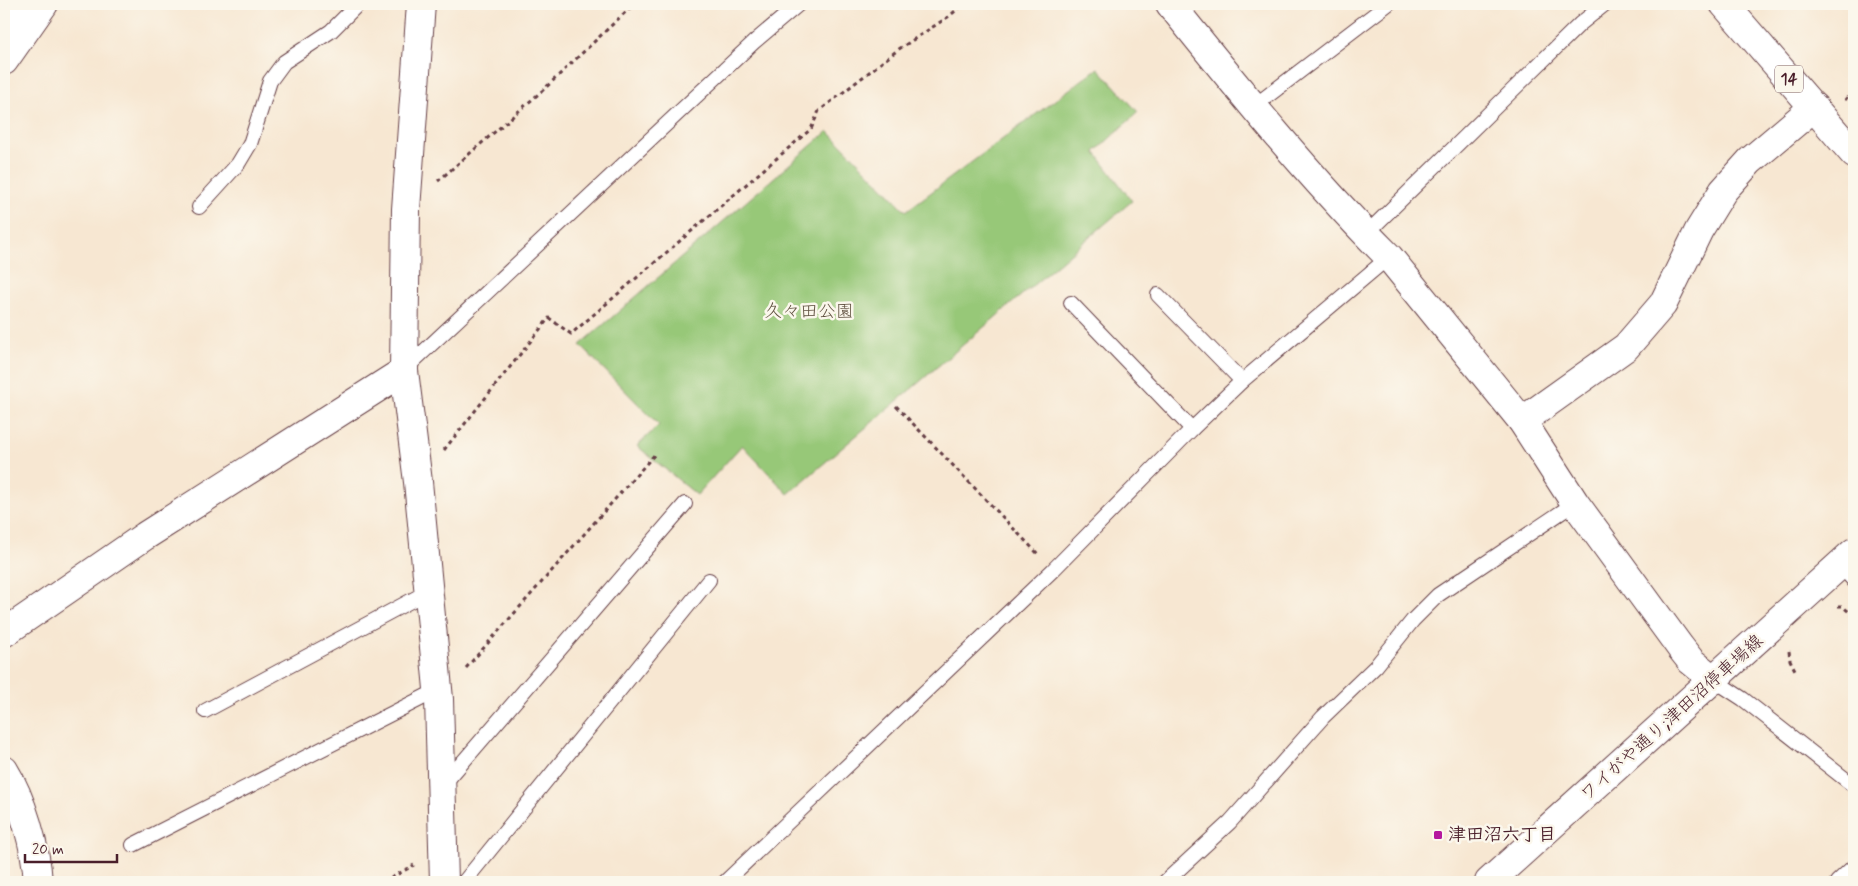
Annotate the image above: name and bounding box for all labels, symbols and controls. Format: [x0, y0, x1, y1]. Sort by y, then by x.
road number: 14 [1775, 66, 1803, 92]
park label: 久々田公園 [764, 300, 854, 324]
street label: ワイがや通り;津田沼停車場線 [1575, 629, 1769, 807]
place label: 津田沼六丁目 [1448, 823, 1556, 847]
marker: 津田沼六丁目 [1432, 829, 1444, 841]
scale bar [25, 831, 118, 863]
text: 20 m [32, 840, 64, 860]

